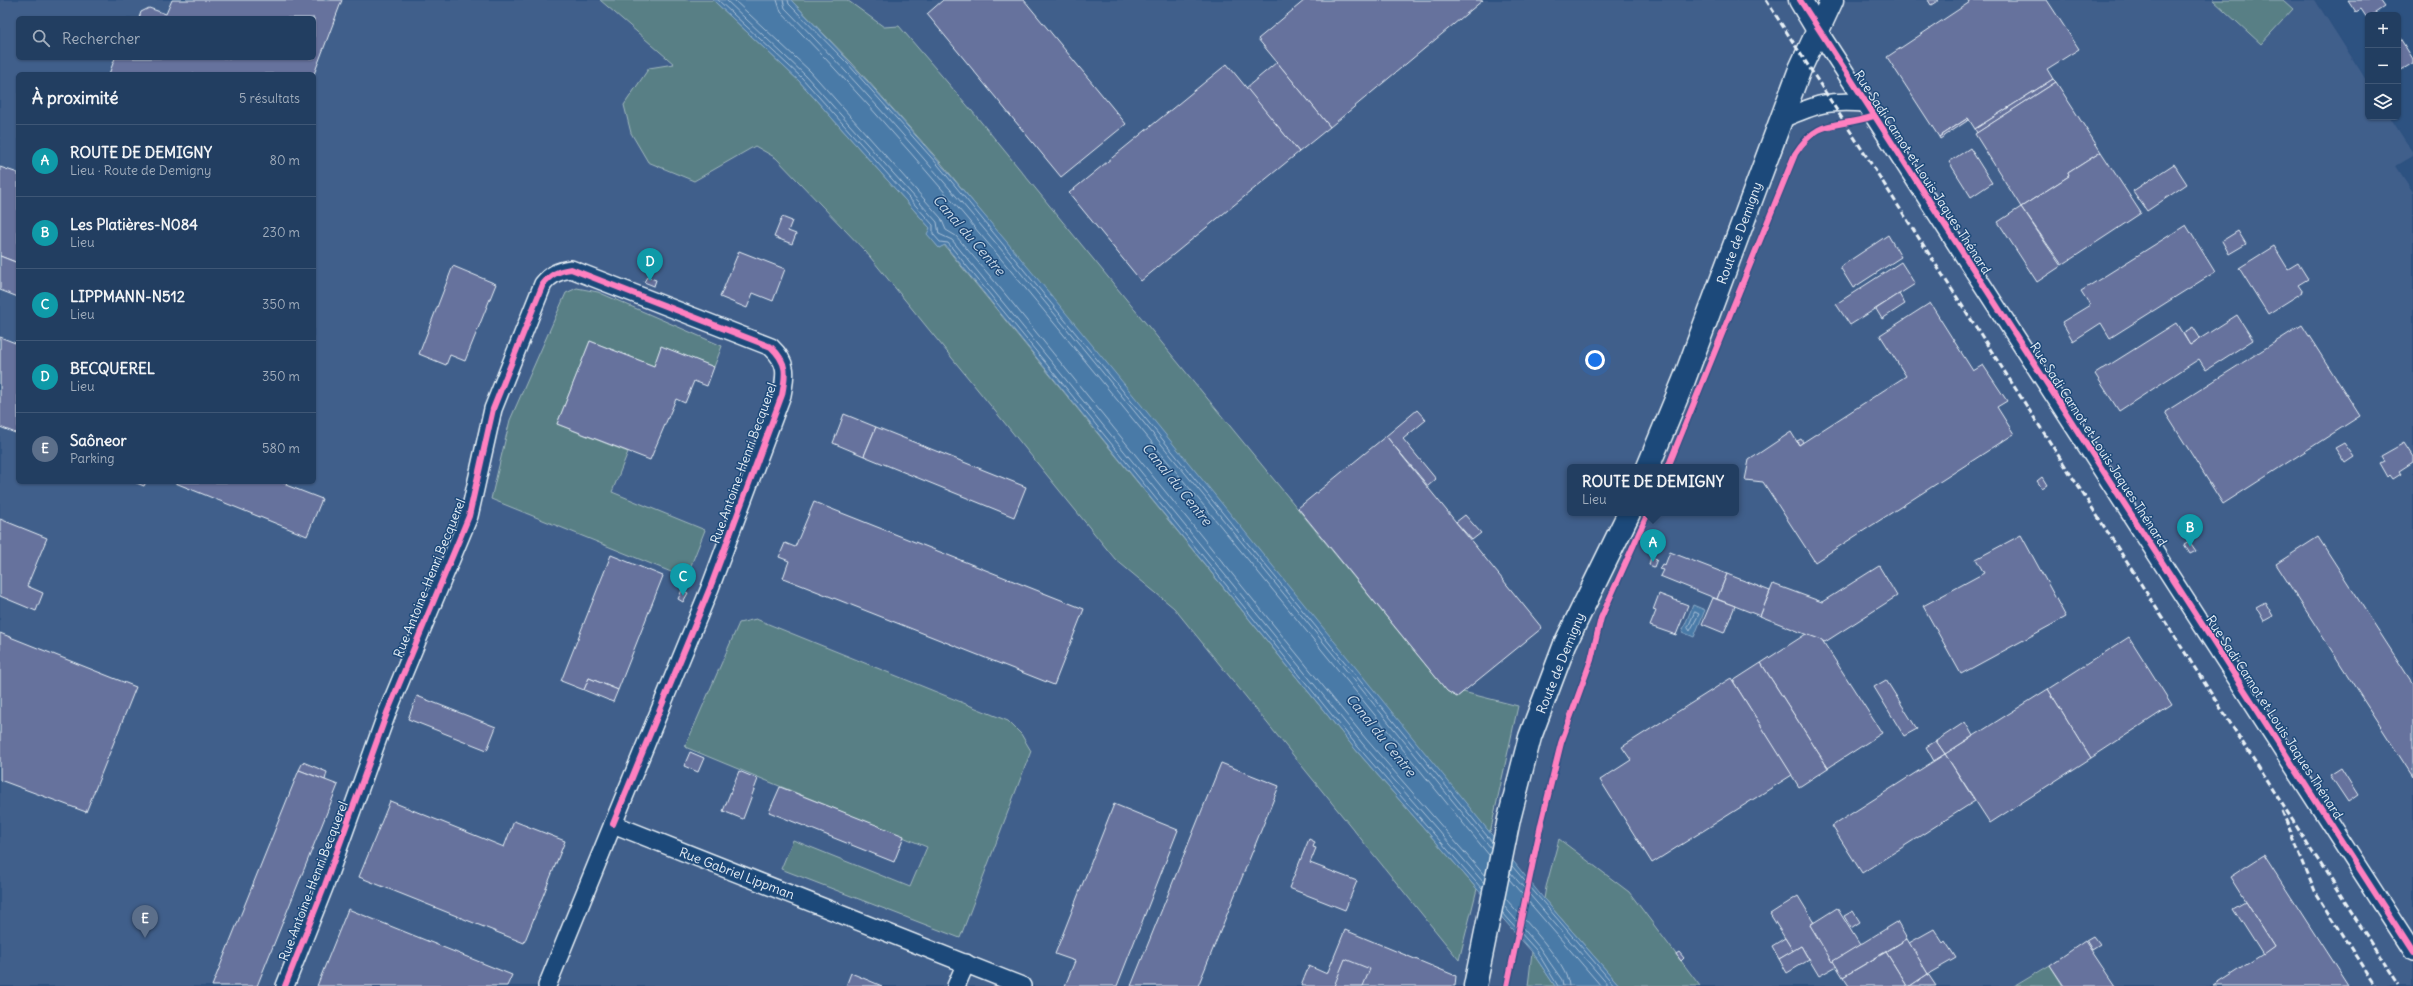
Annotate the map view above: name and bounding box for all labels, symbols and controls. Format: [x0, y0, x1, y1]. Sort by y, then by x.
map controls [2365, 12, 2401, 120]
button: + [2365, 12, 2401, 48]
search box [16, 16, 316, 60]
icon: search [30, 27, 52, 49]
text: Rechercher [62, 29, 140, 48]
button: − [2365, 48, 2401, 84]
street label: Rue Sadi Carnot et Louis Jaques Thénard [1850, 67, 1995, 278]
button: layers [2365, 84, 2401, 120]
text: À proximité [32, 87, 118, 109]
text: 5 résultats [239, 90, 300, 107]
text: ROUTE DE DEMIGNY [70, 143, 212, 162]
text: A [41, 152, 49, 169]
text: 80 m [269, 152, 300, 169]
text: Lieu · Route de Demigny [70, 162, 211, 179]
street label: Route de Demigny [1713, 180, 1766, 287]
water label: Canal du Centre [929, 191, 1010, 280]
text: Les Platières-N084 [70, 215, 198, 234]
text: B [41, 224, 49, 241]
text: 230 m [262, 224, 300, 241]
text: Lieu [70, 234, 95, 251]
pin: D [637, 248, 663, 281]
text: LIPPMANN-N512 [70, 287, 185, 306]
text: C [41, 296, 49, 313]
text: 350 m [262, 296, 300, 313]
text: Lieu [70, 306, 95, 323]
street label: Rue Sadi Carnot et Louis Jaques Thénard [2026, 339, 2171, 550]
your location [1585, 350, 1605, 370]
text: BECQUEREL [70, 359, 155, 378]
text: D [40, 368, 50, 385]
text: 350 m [262, 368, 300, 385]
text: Lieu [70, 378, 95, 395]
street label: Rue Antoine-Henri Becquerel [706, 380, 781, 546]
text: Saôneor [70, 431, 127, 450]
water label: Canal du Centre [1138, 439, 1217, 530]
text: E [41, 440, 49, 457]
text: 580 m [262, 440, 300, 457]
text: Parking [70, 450, 115, 467]
popup [1567, 464, 1739, 516]
text: ROUTE DE DEMIGNY [1582, 472, 1724, 491]
text: Lieu [1582, 491, 1607, 508]
street label: Rue Antoine-Henri Becquerel [390, 496, 469, 660]
pin: B [2177, 514, 2203, 547]
pin: A [1640, 529, 1666, 562]
pin: C [670, 563, 696, 596]
street label: Route de Demigny [1532, 610, 1589, 716]
street label: Rue Sadi Carnot et Louis Jaques Thénard [2202, 612, 2347, 823]
water label: Canal du Centre [1342, 690, 1421, 781]
street label: Rue Antoine-Henri Becquerel [275, 799, 352, 964]
street label: Rue Gabriel Lippman [677, 844, 797, 903]
pin: E [132, 905, 158, 938]

